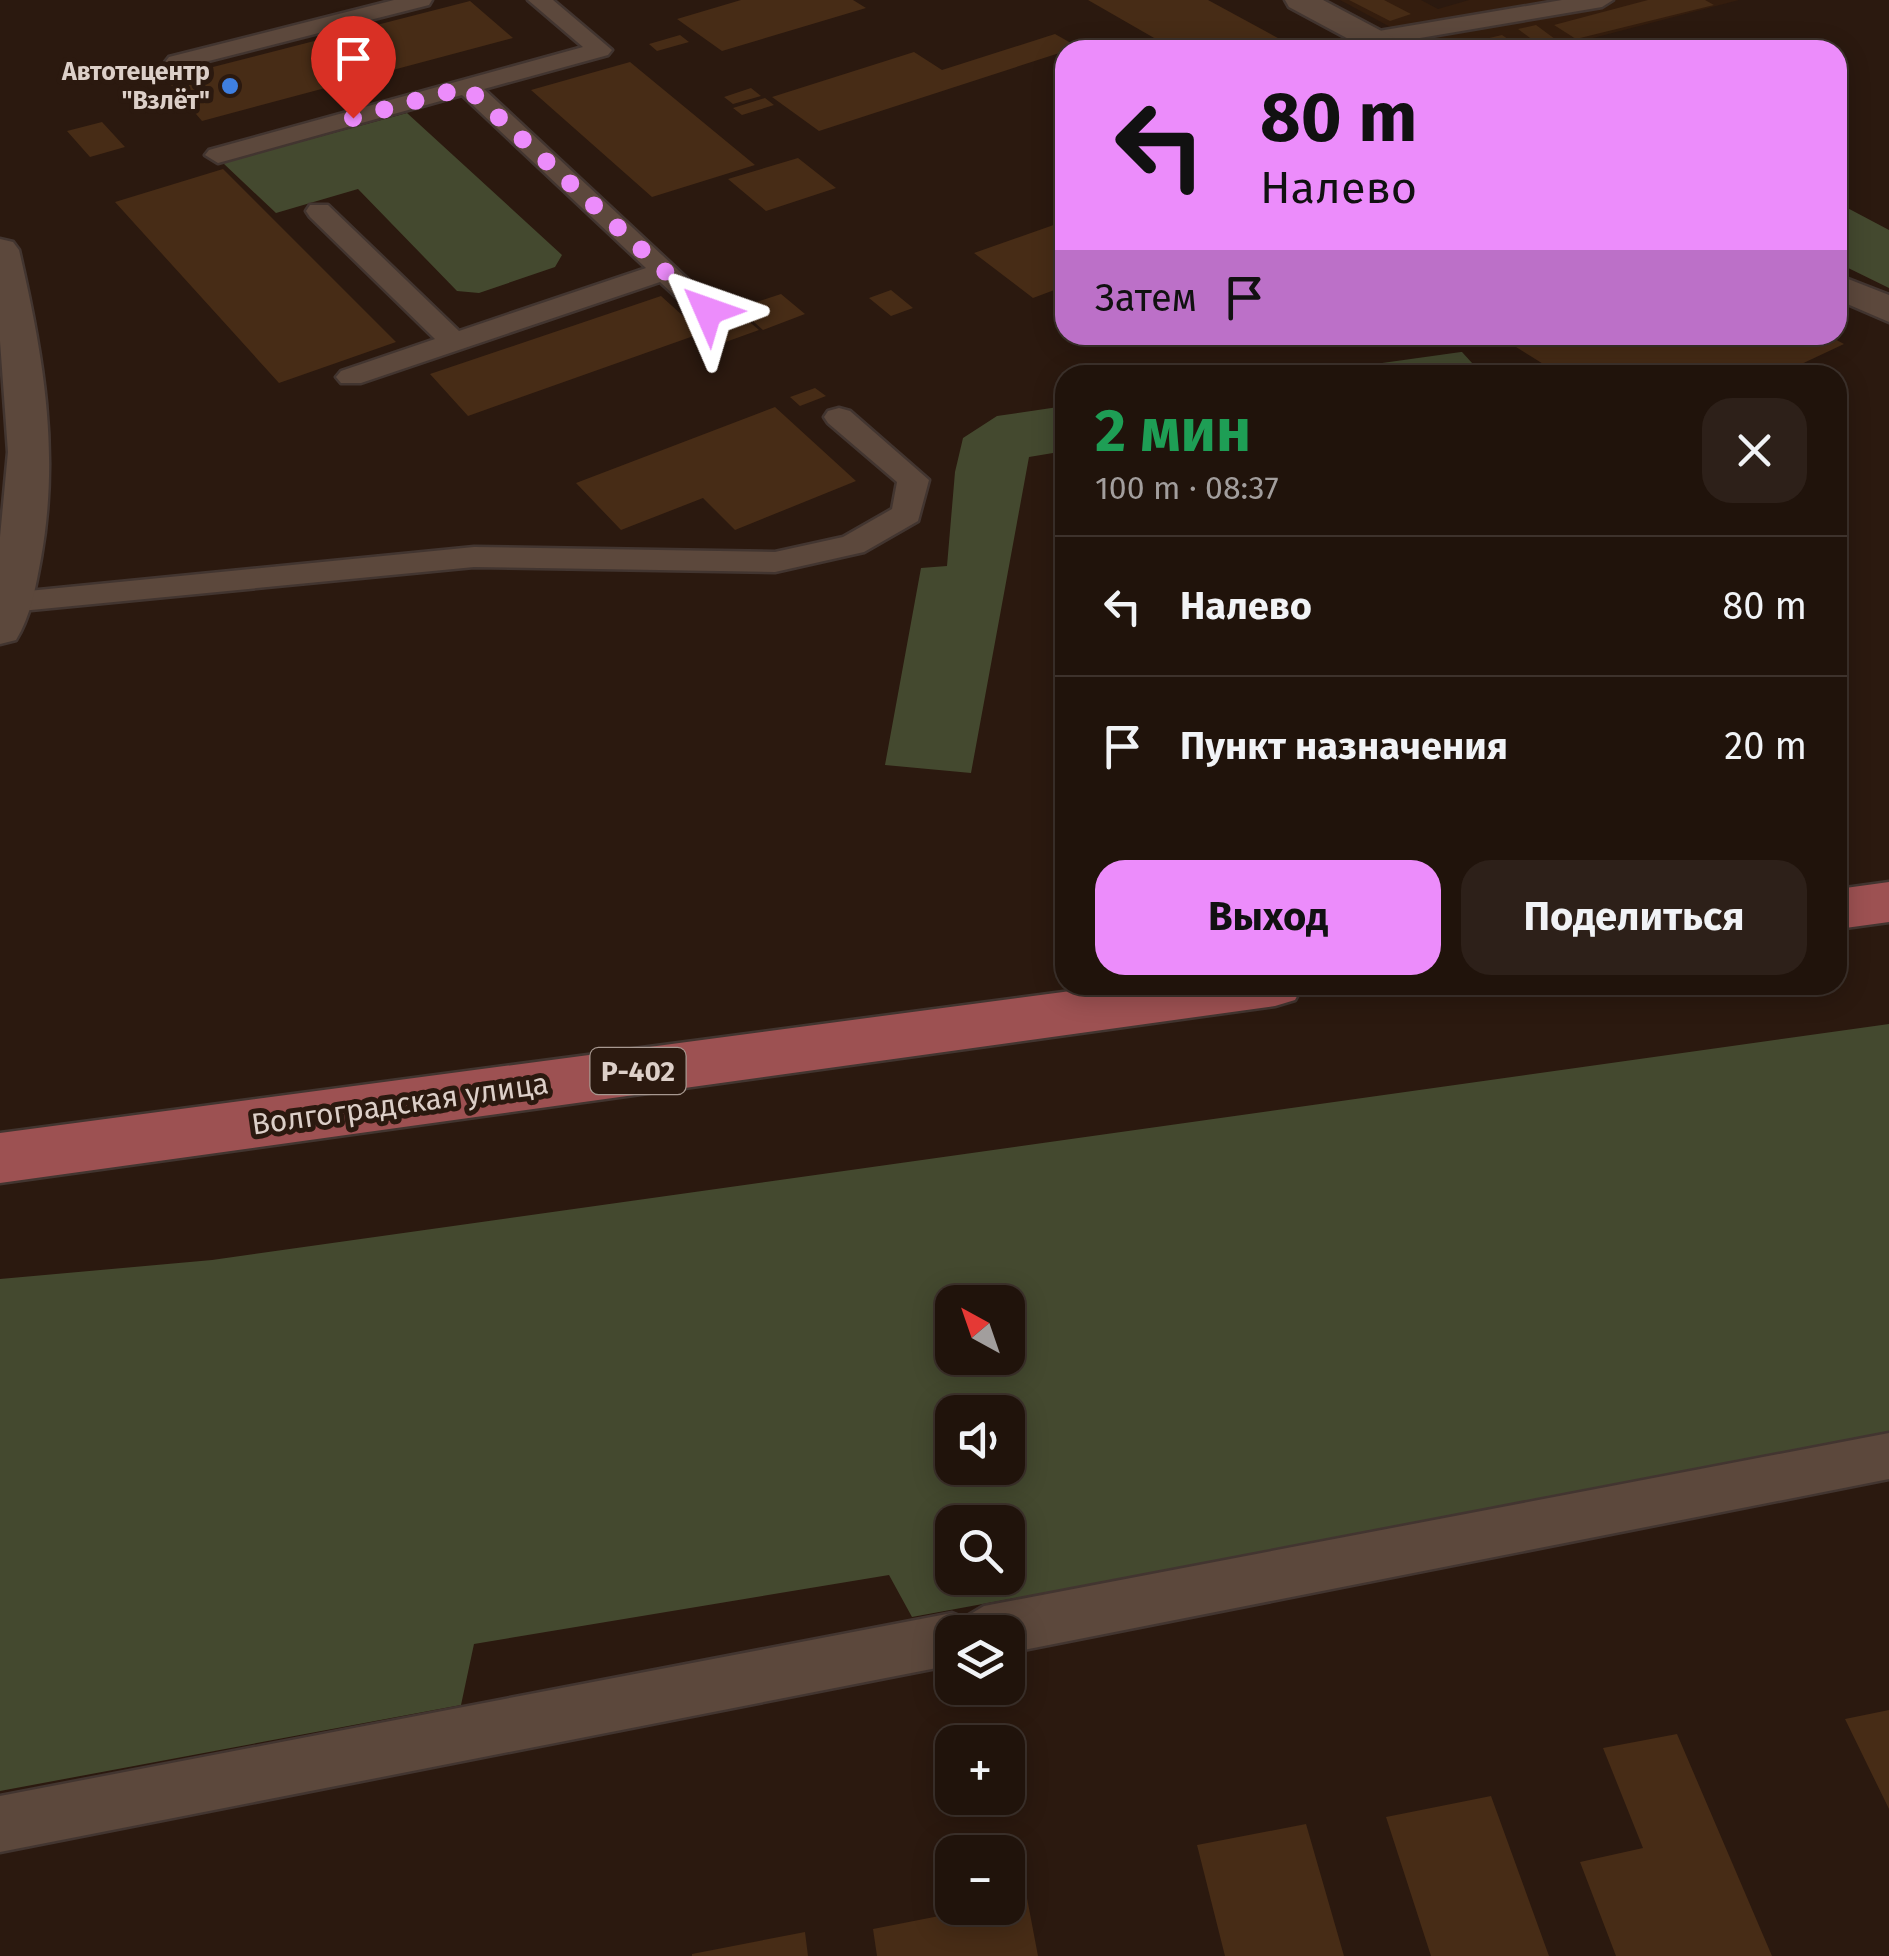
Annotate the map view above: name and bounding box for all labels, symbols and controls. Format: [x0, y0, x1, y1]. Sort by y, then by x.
pin [311, 16, 396, 119]
icon: arrive [326, 31, 381, 86]
place label: Автотецентр "Взлёт" [61, 57, 210, 116]
marker: Автотецентр "Взлёт" [219, 75, 241, 97]
text: 80 m [1260, 76, 1417, 160]
icon: left [1095, 80, 1225, 210]
text: Налево [1260, 161, 1417, 215]
position arrow [656, 259, 760, 363]
icon: arrive [1217, 270, 1272, 325]
text: Затем [1095, 275, 1197, 321]
text: 2 мин [1095, 395, 1251, 467]
button: close [1702, 398, 1807, 503]
text: 100 m · 08:37 [1095, 469, 1279, 507]
icon: left [1095, 579, 1150, 634]
text: Налево [1180, 583, 1312, 629]
text: 80 m [1722, 583, 1807, 629]
icon: arrive [1095, 719, 1150, 774]
text: Пункт назначения [1180, 723, 1508, 769]
text: 20 m [1724, 723, 1807, 769]
button: Выход [1095, 860, 1441, 975]
button: Поделиться [1461, 860, 1807, 975]
road number: Р-402 [590, 1048, 686, 1094]
street label: Волгоградская улица [249, 1065, 551, 1143]
north arrow [935, 1285, 1025, 1375]
map controls [935, 1285, 1025, 1925]
button: sound [935, 1395, 1025, 1485]
button: search [935, 1505, 1025, 1595]
button: layers [935, 1615, 1025, 1705]
button: + [935, 1725, 1025, 1815]
button: − [935, 1835, 1025, 1925]

